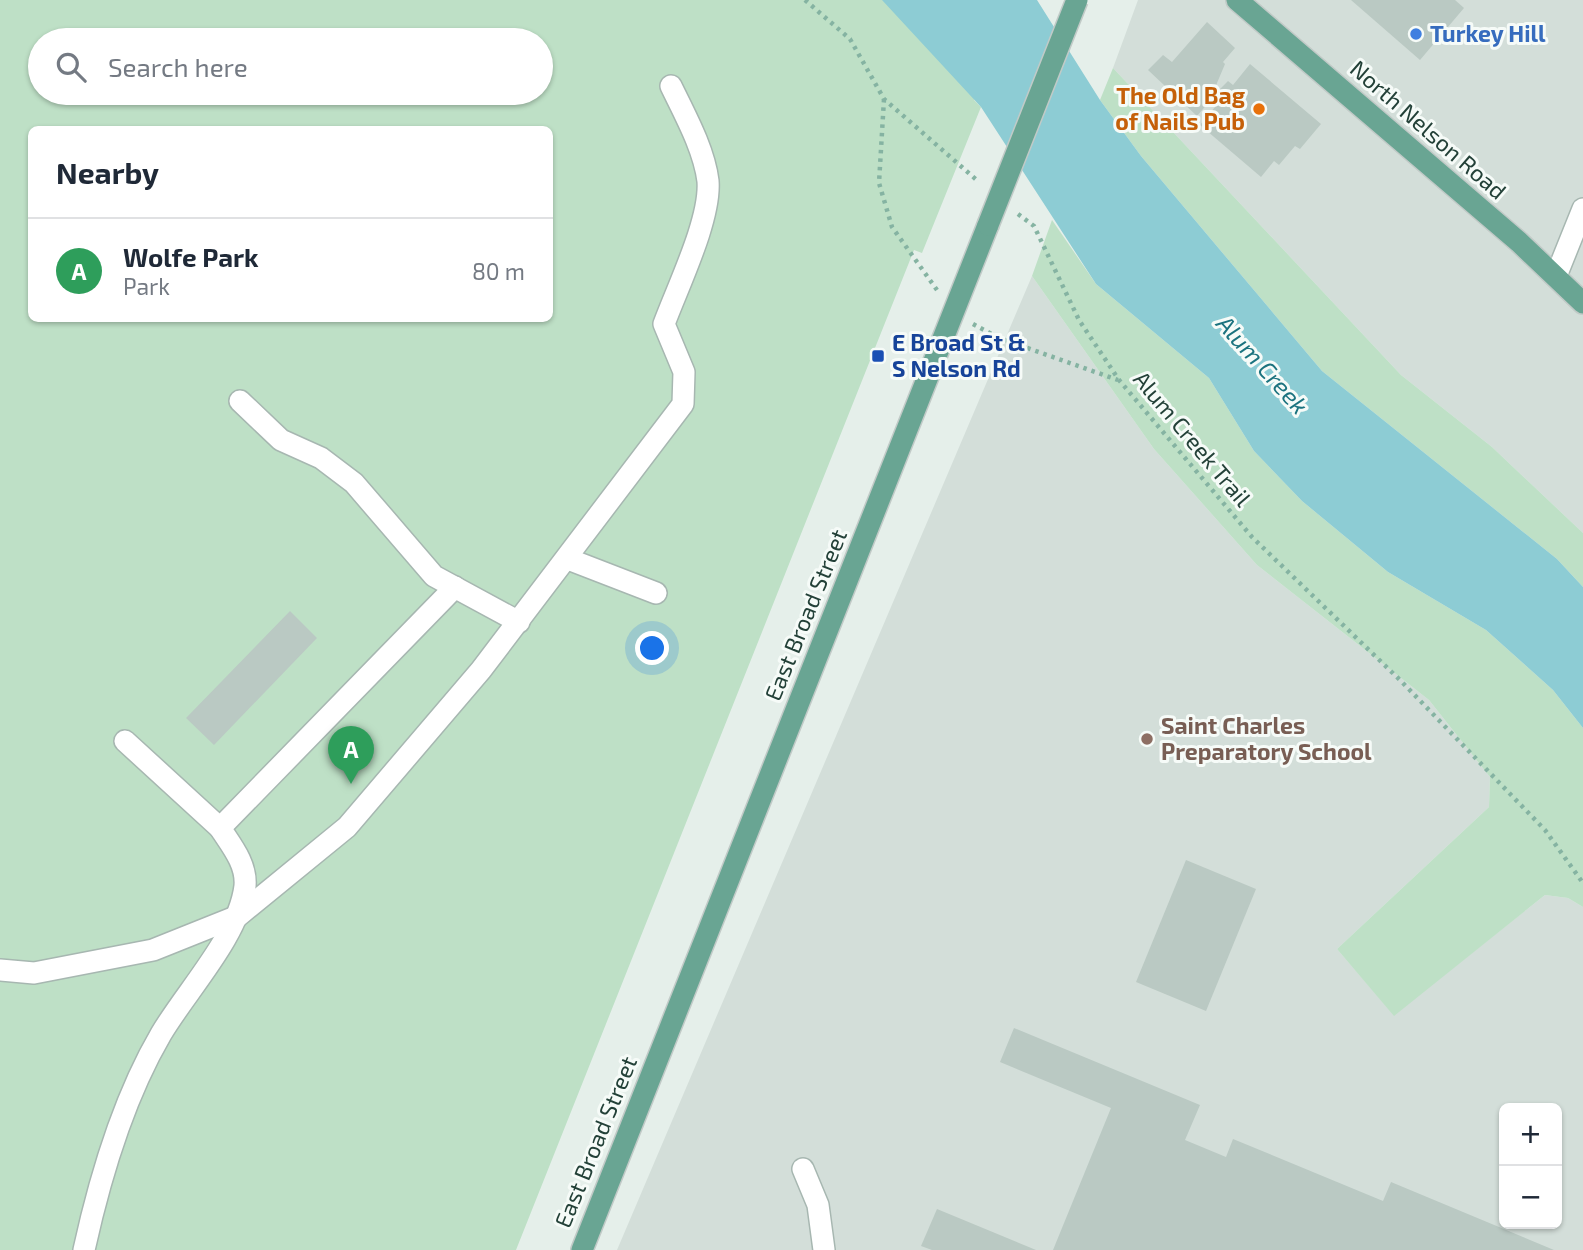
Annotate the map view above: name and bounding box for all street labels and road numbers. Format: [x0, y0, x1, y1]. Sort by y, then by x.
street label: North Nelson Road [1345, 54, 1512, 205]
street label: Alum Creek Trail [1128, 365, 1258, 512]
street label: East Broad Street [758, 525, 852, 704]
street label: East Broad Street [548, 1052, 642, 1231]

